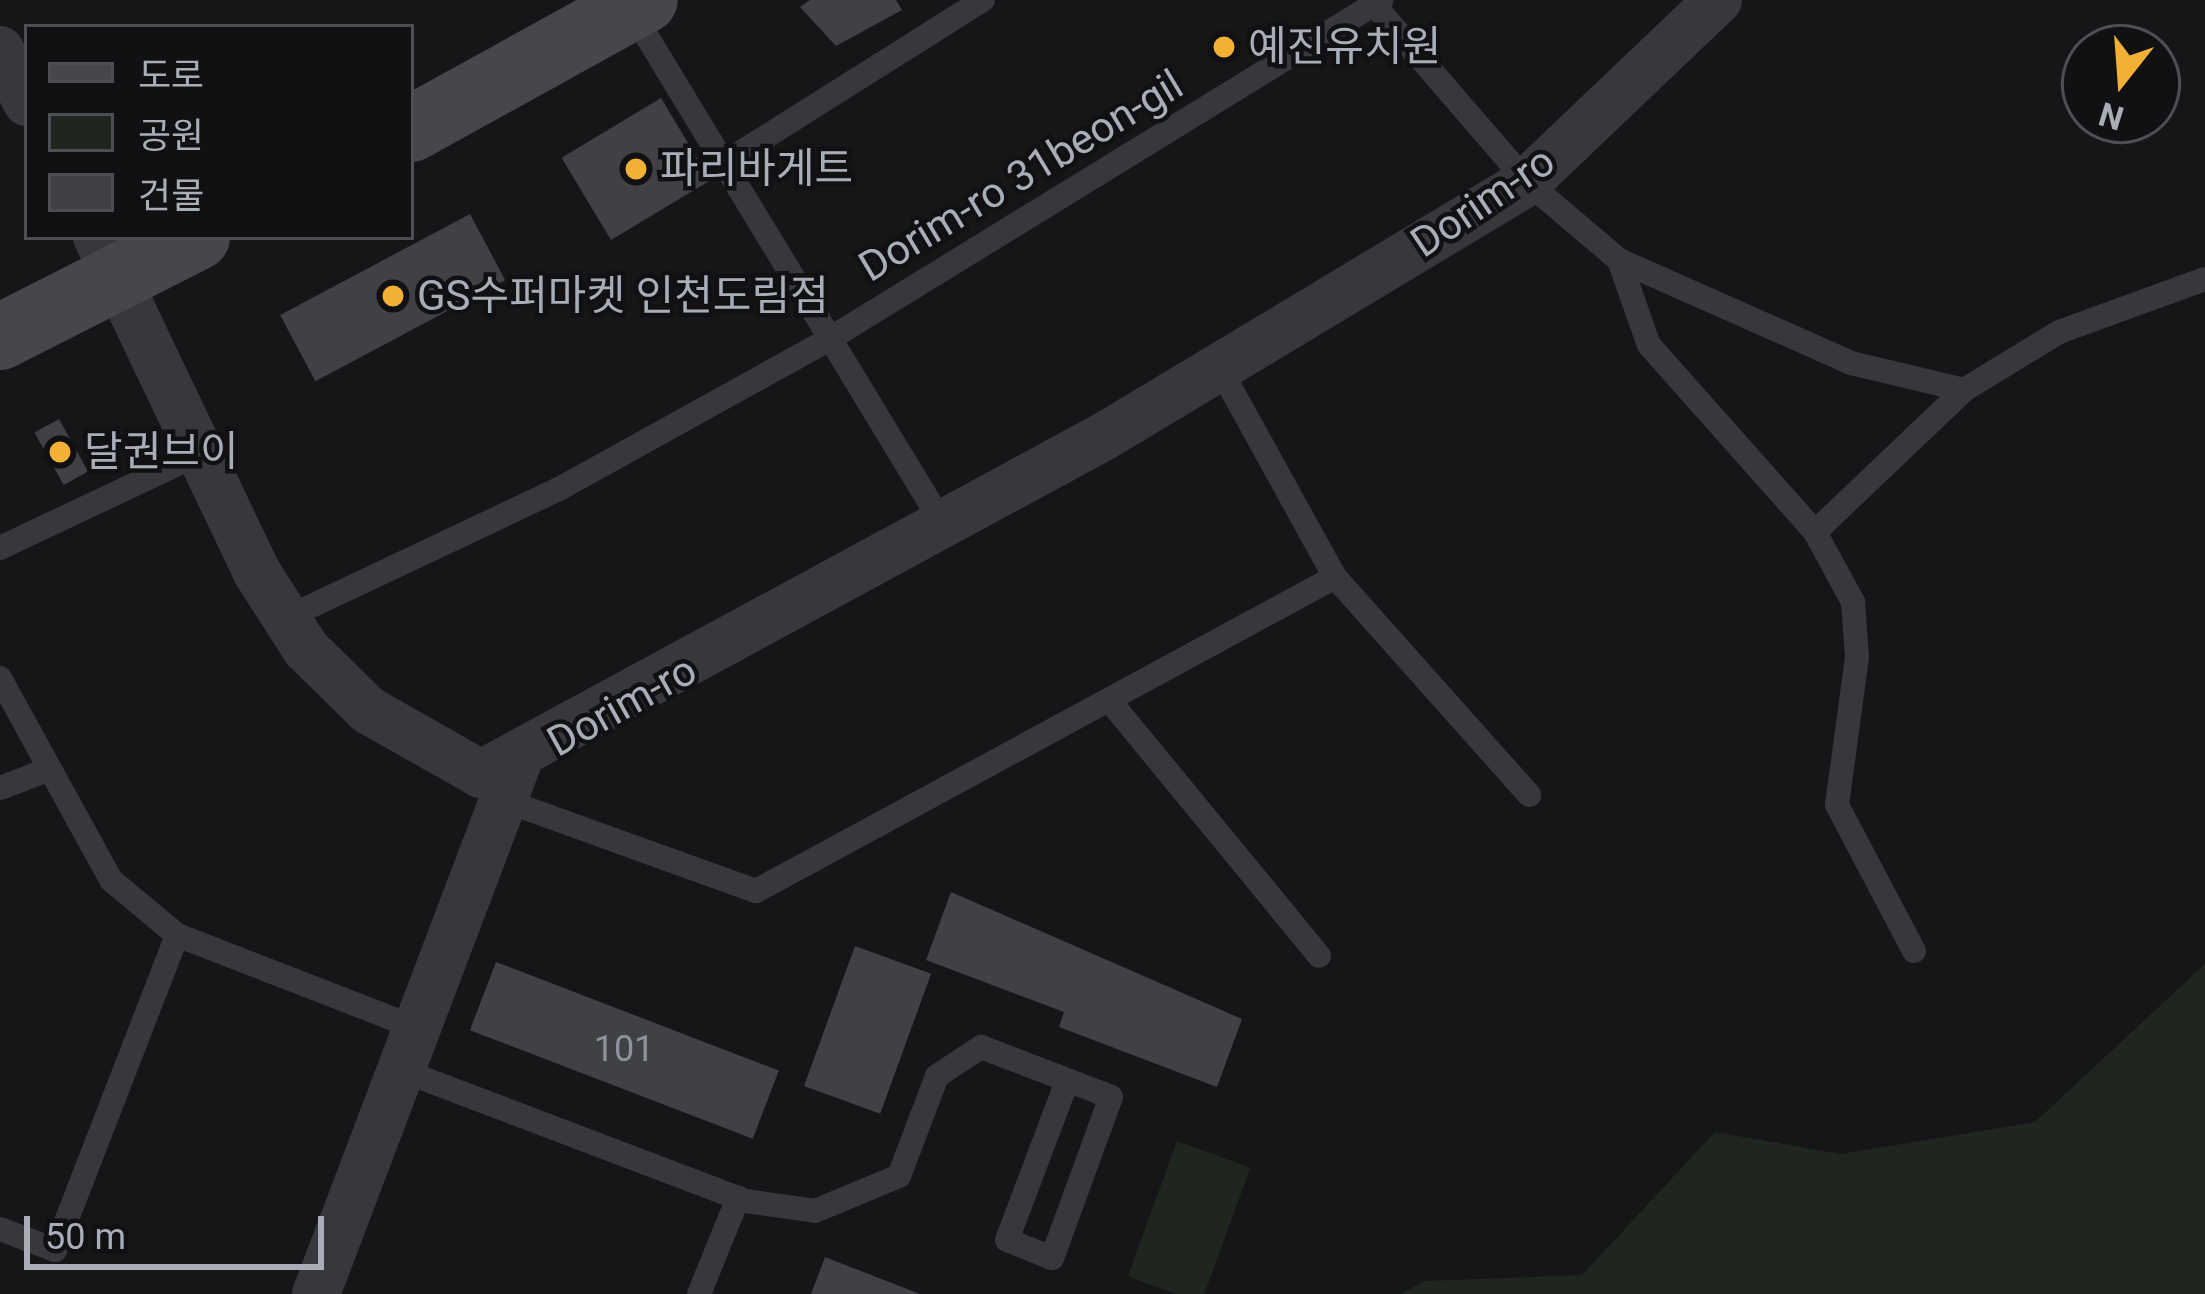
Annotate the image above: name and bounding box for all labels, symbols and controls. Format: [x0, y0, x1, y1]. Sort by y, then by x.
place label: 예진유치원 [1248, 22, 1441, 72]
legend [24, 24, 414, 240]
north arrow [2061, 24, 2181, 144]
marker: 예진유치원 [1211, 34, 1237, 60]
text: 도로 [138, 55, 204, 97]
street label: Dorim-ro 31beon-gil [850, 60, 1192, 292]
text: N [2094, 94, 2128, 138]
text: 공원 [138, 115, 204, 157]
street label: Dorim-ro [1402, 136, 1564, 268]
place label: 파리바게트 [660, 144, 853, 194]
marker: 파리바게트 [623, 156, 649, 182]
text: 건물 [138, 175, 204, 217]
place label: GS수퍼마켓 인천도림점 [417, 271, 829, 321]
marker: GS수퍼마켓 인천도림점 [380, 283, 406, 309]
place label: 달권브이 [84, 427, 239, 477]
marker: 달권브이 [47, 439, 73, 465]
street label: Dorim-ro [539, 645, 705, 767]
house number: 101 [594, 1028, 654, 1072]
scale bar [30, 1192, 330, 1266]
text: 50 m [45, 1216, 126, 1258]

